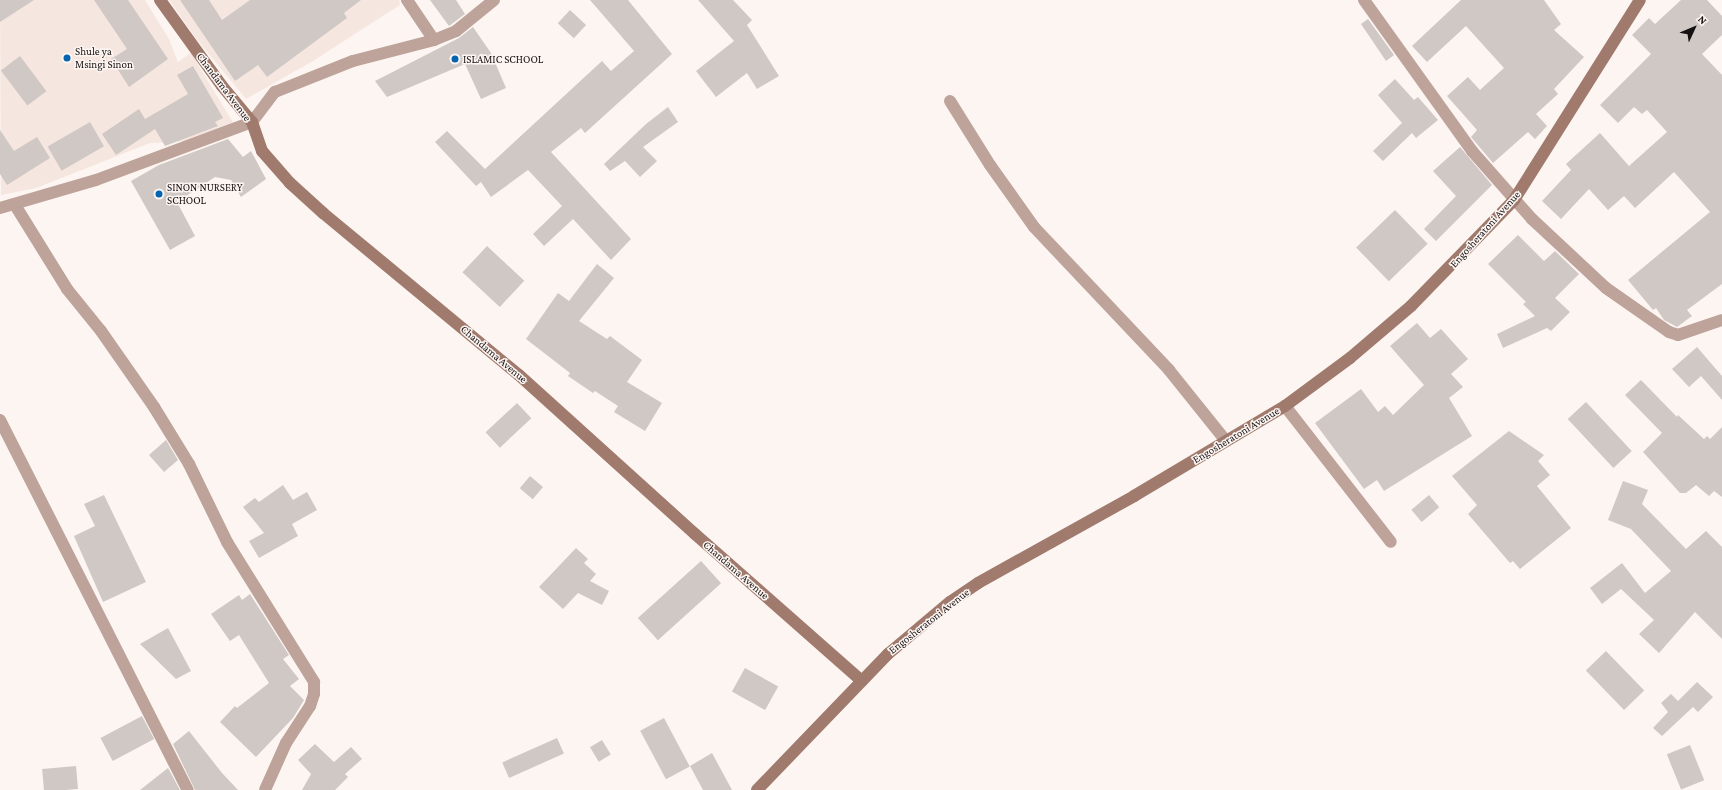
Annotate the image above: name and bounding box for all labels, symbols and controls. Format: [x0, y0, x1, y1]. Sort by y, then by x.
north arrow [1674, 8, 1714, 48]
text: N [1696, 13, 1710, 27]
place label: Shule ya Msingi Sinon [75, 45, 133, 71]
street label: Chandama Avenue [194, 50, 254, 124]
place label: ISLAMIC SCHOOL [463, 52, 543, 66]
marker: Shule ya Msingi Sinon [62, 53, 72, 63]
marker: ISLAMIC SCHOOL [450, 54, 460, 64]
place label: SINON NURSERY SCHOOL [167, 181, 243, 207]
street label: Engosheratoni Avenue [1447, 188, 1523, 270]
marker: SINON NURSERY SCHOOL [154, 189, 164, 199]
street label: Chandama Avenue [458, 322, 530, 386]
street label: Engosheratoni Avenue [1190, 404, 1282, 466]
street label: Chandama Avenue [700, 538, 772, 602]
street label: Engosheratoni Avenue [886, 585, 972, 657]

